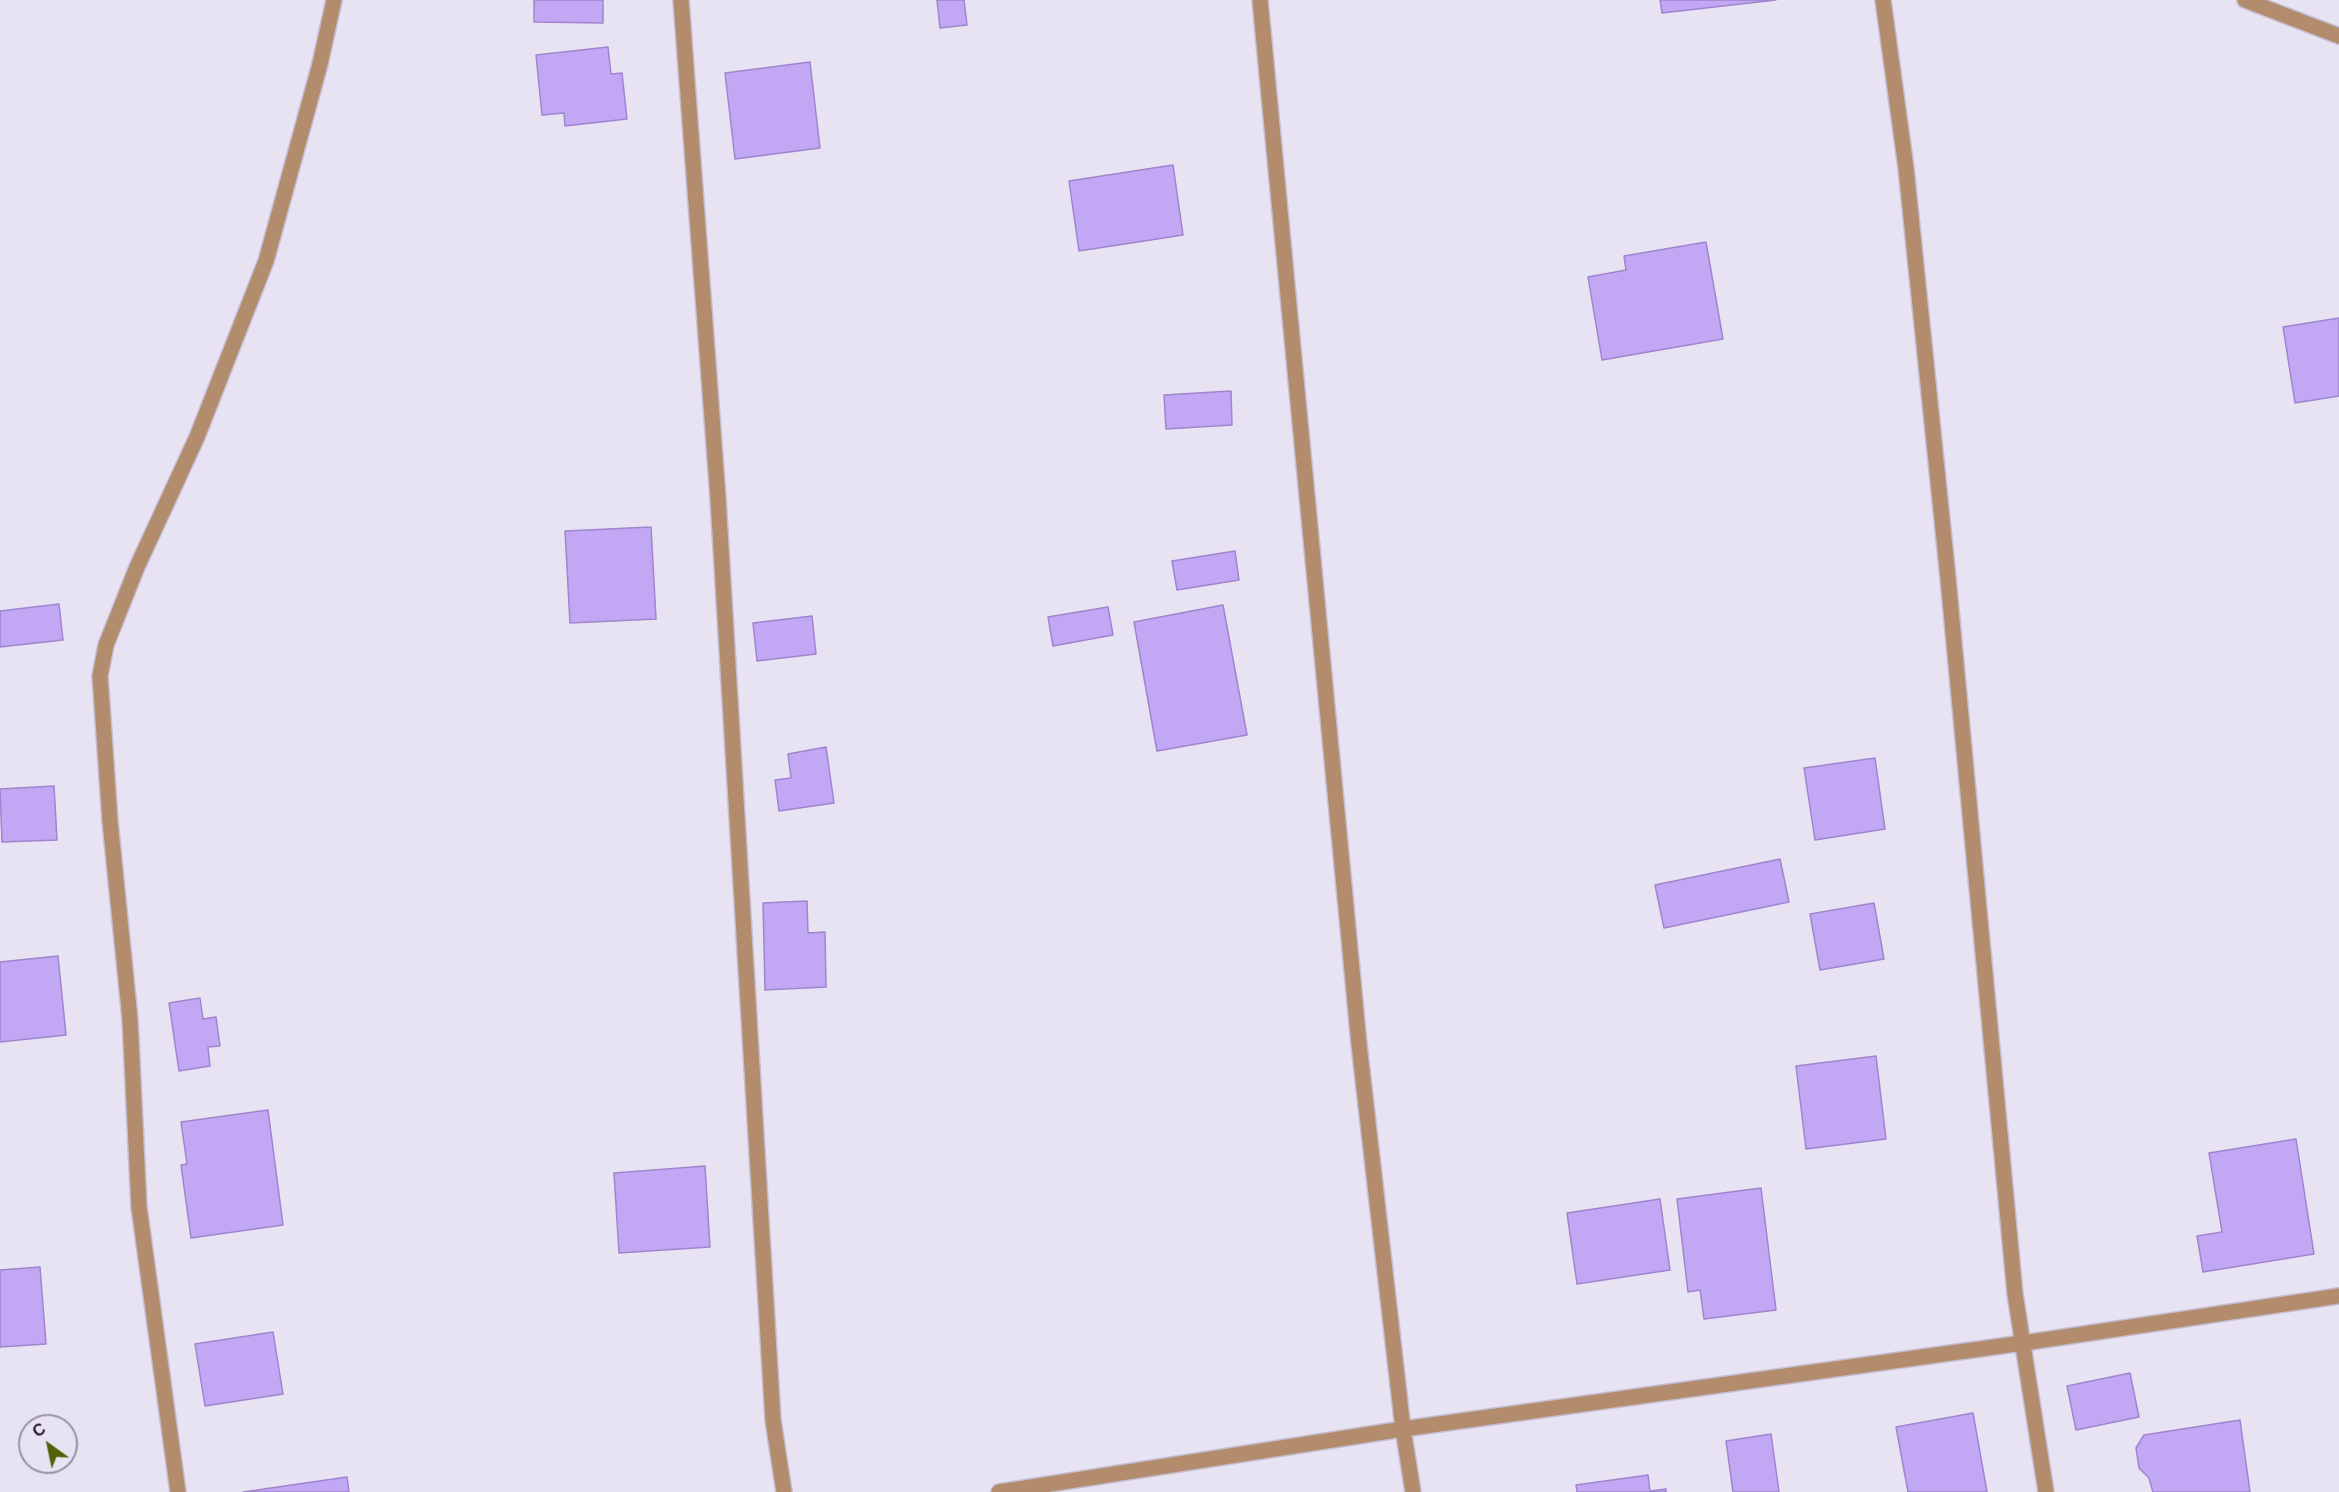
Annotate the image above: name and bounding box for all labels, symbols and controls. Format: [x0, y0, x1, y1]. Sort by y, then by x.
north arrow [18, 1414, 78, 1474]
text: С [30, 1420, 48, 1440]

